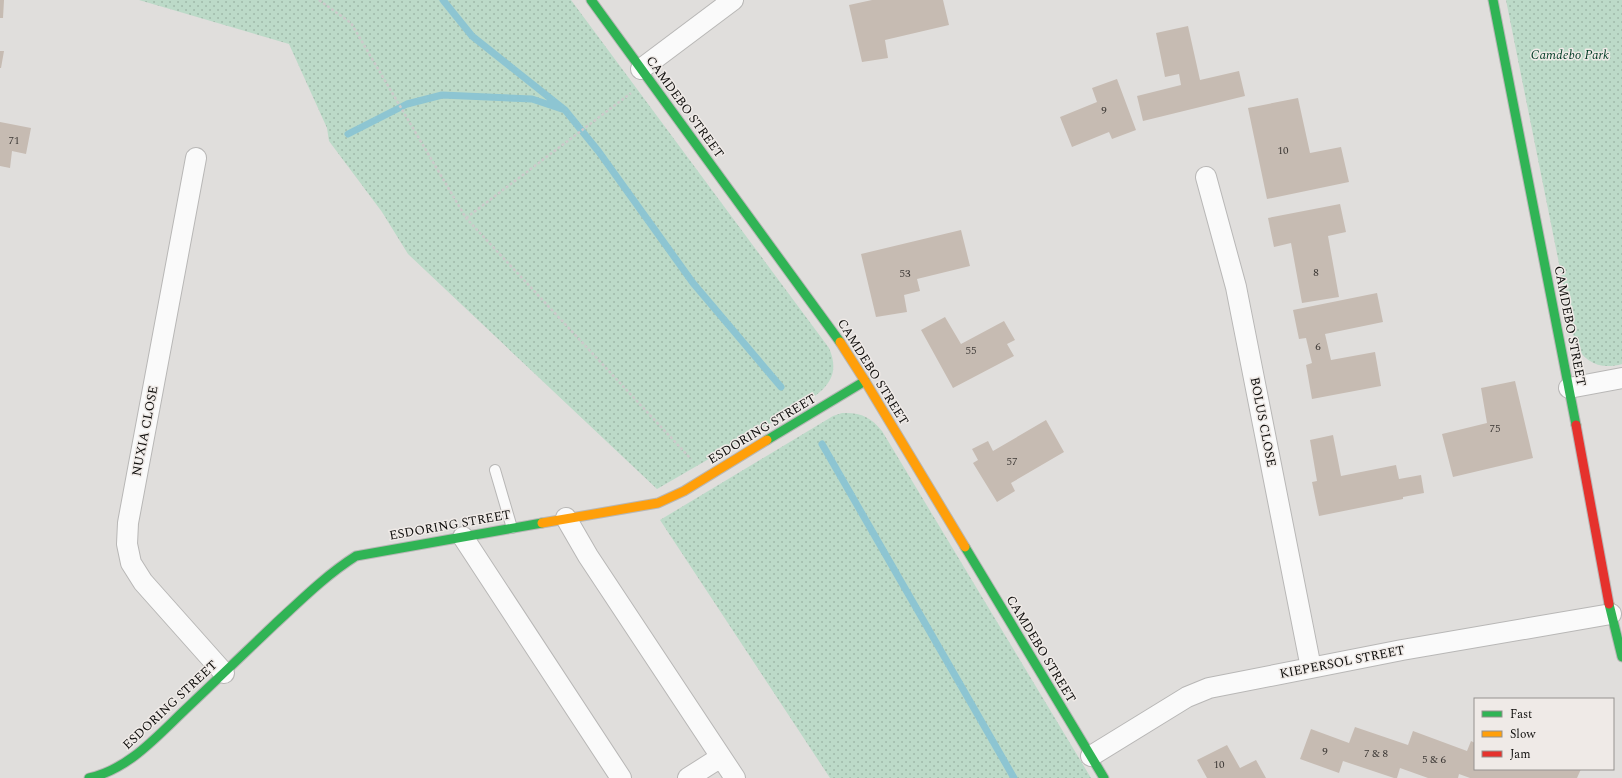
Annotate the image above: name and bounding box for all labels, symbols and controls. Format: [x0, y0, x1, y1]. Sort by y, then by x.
park label: Camdebo Park [1531, 45, 1609, 65]
street label: CAMDEBO STREET [641, 52, 729, 163]
house number: 9 [1101, 102, 1107, 119]
house number: 71 [9, 132, 20, 149]
house number: 10 [1278, 142, 1289, 159]
house number: 8 [1313, 264, 1319, 281]
street label: CAMDEBO STREET [1549, 264, 1592, 388]
house number: 53 [900, 265, 911, 282]
street label: CAMDEBO STREET [832, 315, 914, 429]
house number: 6 [1315, 338, 1321, 355]
house number: 55 [966, 342, 977, 359]
street label: BOLUS CLOSE [1244, 375, 1282, 469]
street label: NUXIA CLOSE [126, 384, 164, 478]
street label: ESDORING STREET [704, 389, 820, 469]
house number: 75 [1490, 420, 1501, 437]
house number: 57 [1007, 453, 1018, 470]
street label: ESDORING STREET [388, 504, 513, 546]
street label: CAMDEBO STREET [1001, 591, 1081, 707]
street label: KIEPERSOL STREET [1278, 640, 1407, 684]
street label: ESDORING STREET [118, 655, 222, 754]
legend [1474, 698, 1614, 770]
text: Fast [1510, 705, 1532, 724]
text: Slow [1510, 725, 1536, 744]
house number: 9 [1322, 743, 1328, 760]
house number: 7 & 8 [1364, 745, 1389, 762]
text: Jam [1510, 745, 1531, 764]
house number: 5 & 6 [1422, 751, 1447, 768]
house number: 10 [1214, 756, 1225, 773]

